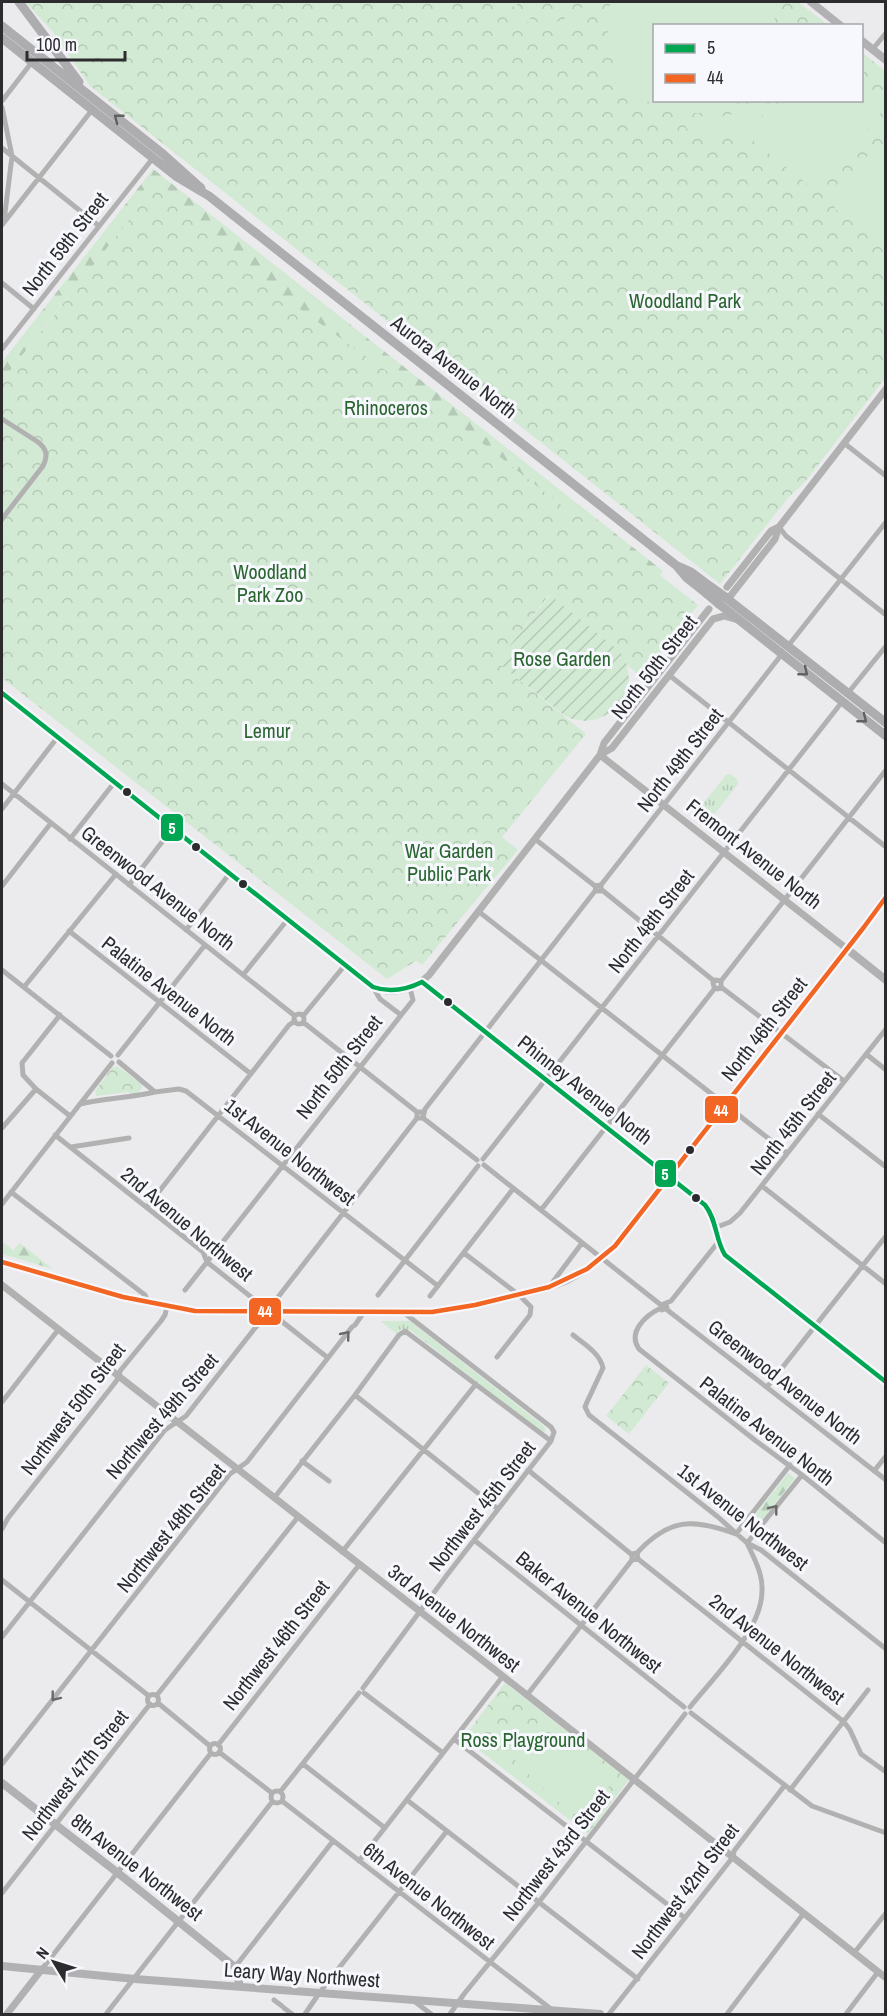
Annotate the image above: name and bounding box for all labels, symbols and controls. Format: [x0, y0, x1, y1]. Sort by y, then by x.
scale bar [27, 24, 124, 62]
legend [653, 24, 863, 102]
text: 100 m [36, 32, 77, 57]
text: 5 [707, 35, 715, 60]
text: 44 [707, 65, 723, 90]
one-way arrow [114, 114, 125, 125]
street label: North 59th Street [16, 186, 114, 301]
park label: Woodland Park [629, 287, 742, 314]
street label: Aurora Avenue North [385, 308, 523, 424]
park label: Rhinoceros [344, 394, 428, 421]
park label: Woodland Park Zoo [233, 558, 307, 608]
street label: North 50th Street [605, 609, 703, 724]
park label: Rose Garden [513, 645, 611, 672]
one-way arrow [797, 664, 808, 675]
street label: North 49th Street [631, 702, 729, 817]
one-way arrow [857, 711, 868, 722]
park label: Lemur [244, 717, 291, 744]
unlabelled marker [121, 786, 133, 798]
street label: Fremont Avenue North [681, 792, 828, 915]
line badge: 5 [160, 813, 184, 842]
text: 5 [168, 817, 176, 839]
street label: Greenwood Avenue North [76, 819, 241, 956]
park label: War Garden Public Park [405, 837, 493, 887]
unlabelled marker [190, 841, 202, 853]
street label: North 48th Street [602, 863, 700, 978]
unlabelled marker [237, 878, 249, 890]
street label: Palatine Avenue North [96, 930, 242, 1052]
street label: North 46th Street [715, 971, 813, 1086]
unlabelled marker [442, 996, 454, 1008]
street label: North 50th Street [290, 1009, 388, 1124]
street label: Phinney Avenue North [512, 1029, 658, 1151]
street label: North 45th Street [744, 1065, 842, 1180]
street label: 1st Avenue Northwest [219, 1092, 362, 1212]
line badge: 44 [704, 1095, 739, 1124]
text: 44 [714, 1099, 729, 1121]
unlabelled marker [684, 1144, 696, 1156]
line badge: 5 [654, 1159, 677, 1188]
street label: 2nd Avenue Northwest [116, 1160, 259, 1287]
text: 5 [661, 1163, 669, 1185]
unlabelled marker [690, 1192, 702, 1204]
line badge: 44 [248, 1297, 282, 1326]
text: 44 [258, 1300, 273, 1322]
street label: Greenwood Avenue North [703, 1313, 868, 1450]
one-way arrow [339, 1331, 350, 1342]
street label: Northwest 50th Street [14, 1337, 131, 1480]
street label: Northwest 49th Street [99, 1347, 224, 1484]
street label: Palatine Avenue North [694, 1370, 840, 1492]
street label: Northwest 45th Street [422, 1435, 541, 1577]
street label: Northwest 48th Street [110, 1457, 231, 1598]
street label: 1st Avenue Northwest [672, 1457, 815, 1577]
one-way arrow [767, 1505, 778, 1516]
street label: Baker Avenue Northwest [511, 1544, 668, 1679]
street label: 3rd Avenue Northwest [383, 1557, 526, 1678]
street label: Northwest 46th Street [216, 1574, 335, 1716]
street label: 2nd Avenue Northwest [704, 1587, 851, 1710]
one-way arrow [52, 1691, 63, 1702]
street label: Northwest 47th Street [15, 1704, 134, 1846]
park label: Ross Playground [461, 1726, 585, 1753]
street label: Northwest 43rd Street [496, 1783, 616, 1926]
street label: 8th Avenue Northwest [66, 1807, 209, 1927]
street label: Northwest 42nd Street [625, 1817, 745, 1964]
street label: 6th Avenue Northwest [358, 1836, 501, 1956]
north arrow [24, 1932, 84, 1992]
text: N [31, 1942, 54, 1963]
street label: Leary Way Northwest [223, 1956, 381, 1993]

